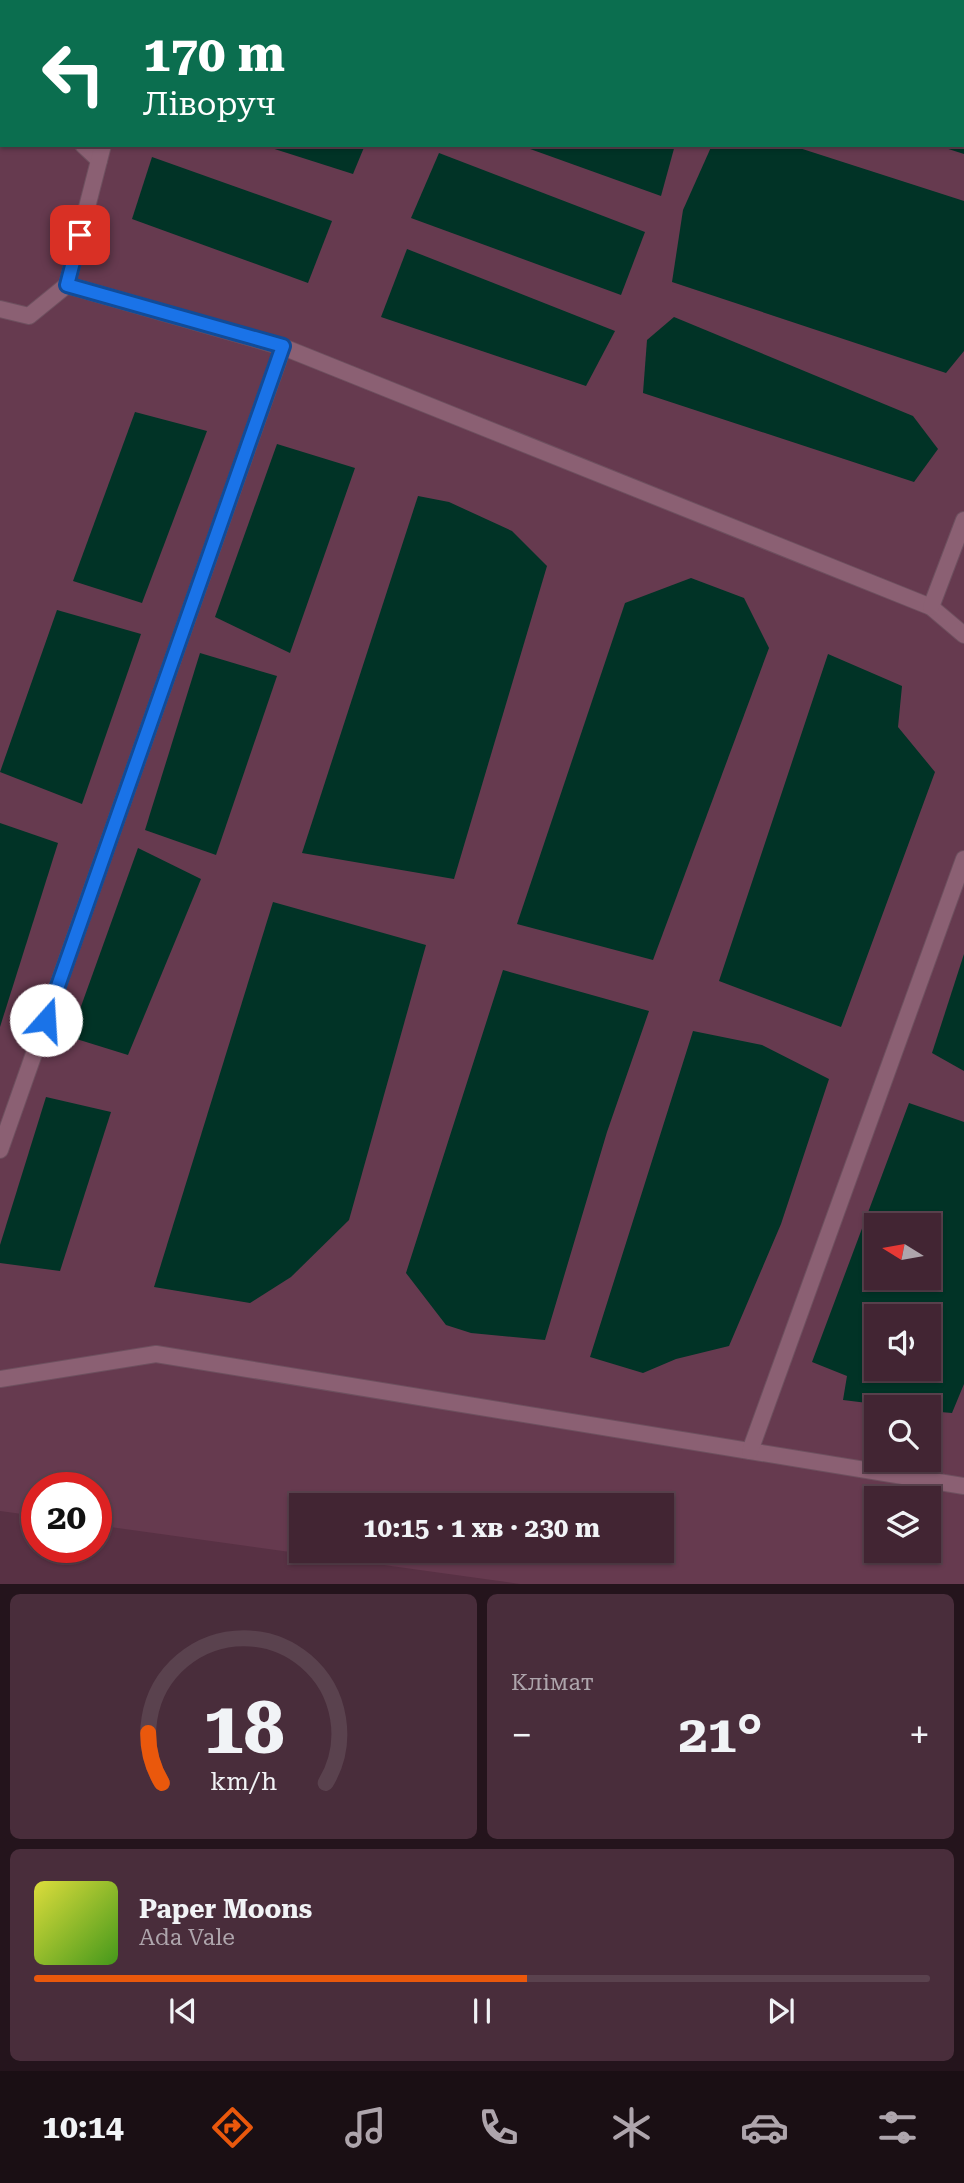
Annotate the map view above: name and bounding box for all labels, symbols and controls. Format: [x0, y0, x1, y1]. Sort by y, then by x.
text: 170 m [143, 26, 285, 83]
icon: left [28, 28, 119, 119]
text: Ліворуч [143, 85, 276, 123]
pin [50, 205, 110, 265]
icon: arrive [61, 216, 99, 254]
position arrow [9, 983, 83, 1057]
north arrow [864, 1213, 942, 1290]
map controls [864, 1213, 941, 1563]
button: sound [864, 1304, 941, 1381]
button: search [864, 1395, 941, 1472]
speed limit sign: 20 [21, 1472, 112, 1563]
button: layers [864, 1486, 941, 1563]
text: 10:15 · 1 хв · 230 m [363, 1513, 600, 1543]
text: Клімат [511, 1669, 594, 1696]
text: 18 [203, 1686, 284, 1771]
text: 21° [678, 1704, 763, 1765]
text: − [511, 1713, 532, 1757]
text: + [909, 1713, 930, 1757]
text: km/h [210, 1766, 277, 1795]
text: Paper Moons [139, 1894, 312, 1924]
text: Ada Vale [139, 1924, 235, 1951]
icon: previous [164, 1992, 202, 2030]
icon: pause [463, 1992, 501, 2030]
icon: next [762, 1992, 800, 2030]
icon: directions [208, 2103, 257, 2152]
icon: music [341, 2103, 390, 2152]
icon: phone [474, 2103, 523, 2152]
icon: climate [607, 2103, 656, 2152]
icon: car [740, 2103, 789, 2152]
icon: filters [873, 2103, 922, 2152]
text: 10:14 [42, 2108, 124, 2146]

